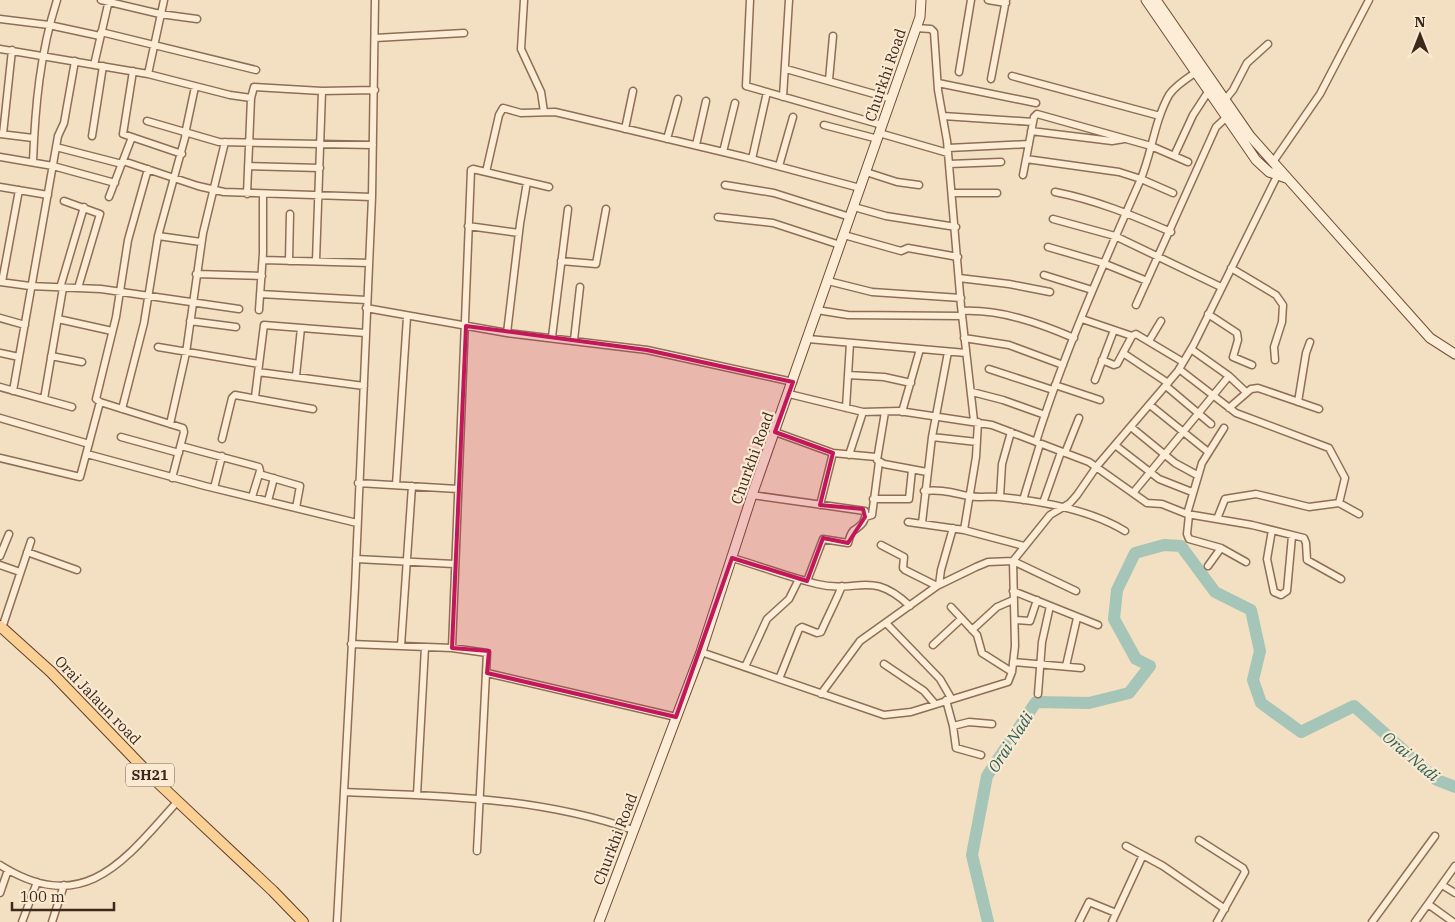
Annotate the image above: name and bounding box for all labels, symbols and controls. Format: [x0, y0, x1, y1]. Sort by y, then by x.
north arrow [1395, 10, 1445, 60]
text: N [1414, 13, 1426, 31]
street label: Churkhi Road [860, 26, 910, 124]
street label: Churkhi Road [726, 409, 778, 507]
street label: Orai Jalaun road [51, 652, 145, 748]
water label: Orai Nadi [983, 708, 1037, 776]
water label: Orai Nadi [1379, 727, 1444, 786]
road number: SH21 [126, 764, 174, 786]
street label: Churkhi Road [589, 790, 641, 888]
scale bar [12, 880, 115, 912]
text: 100 m [20, 887, 65, 906]

